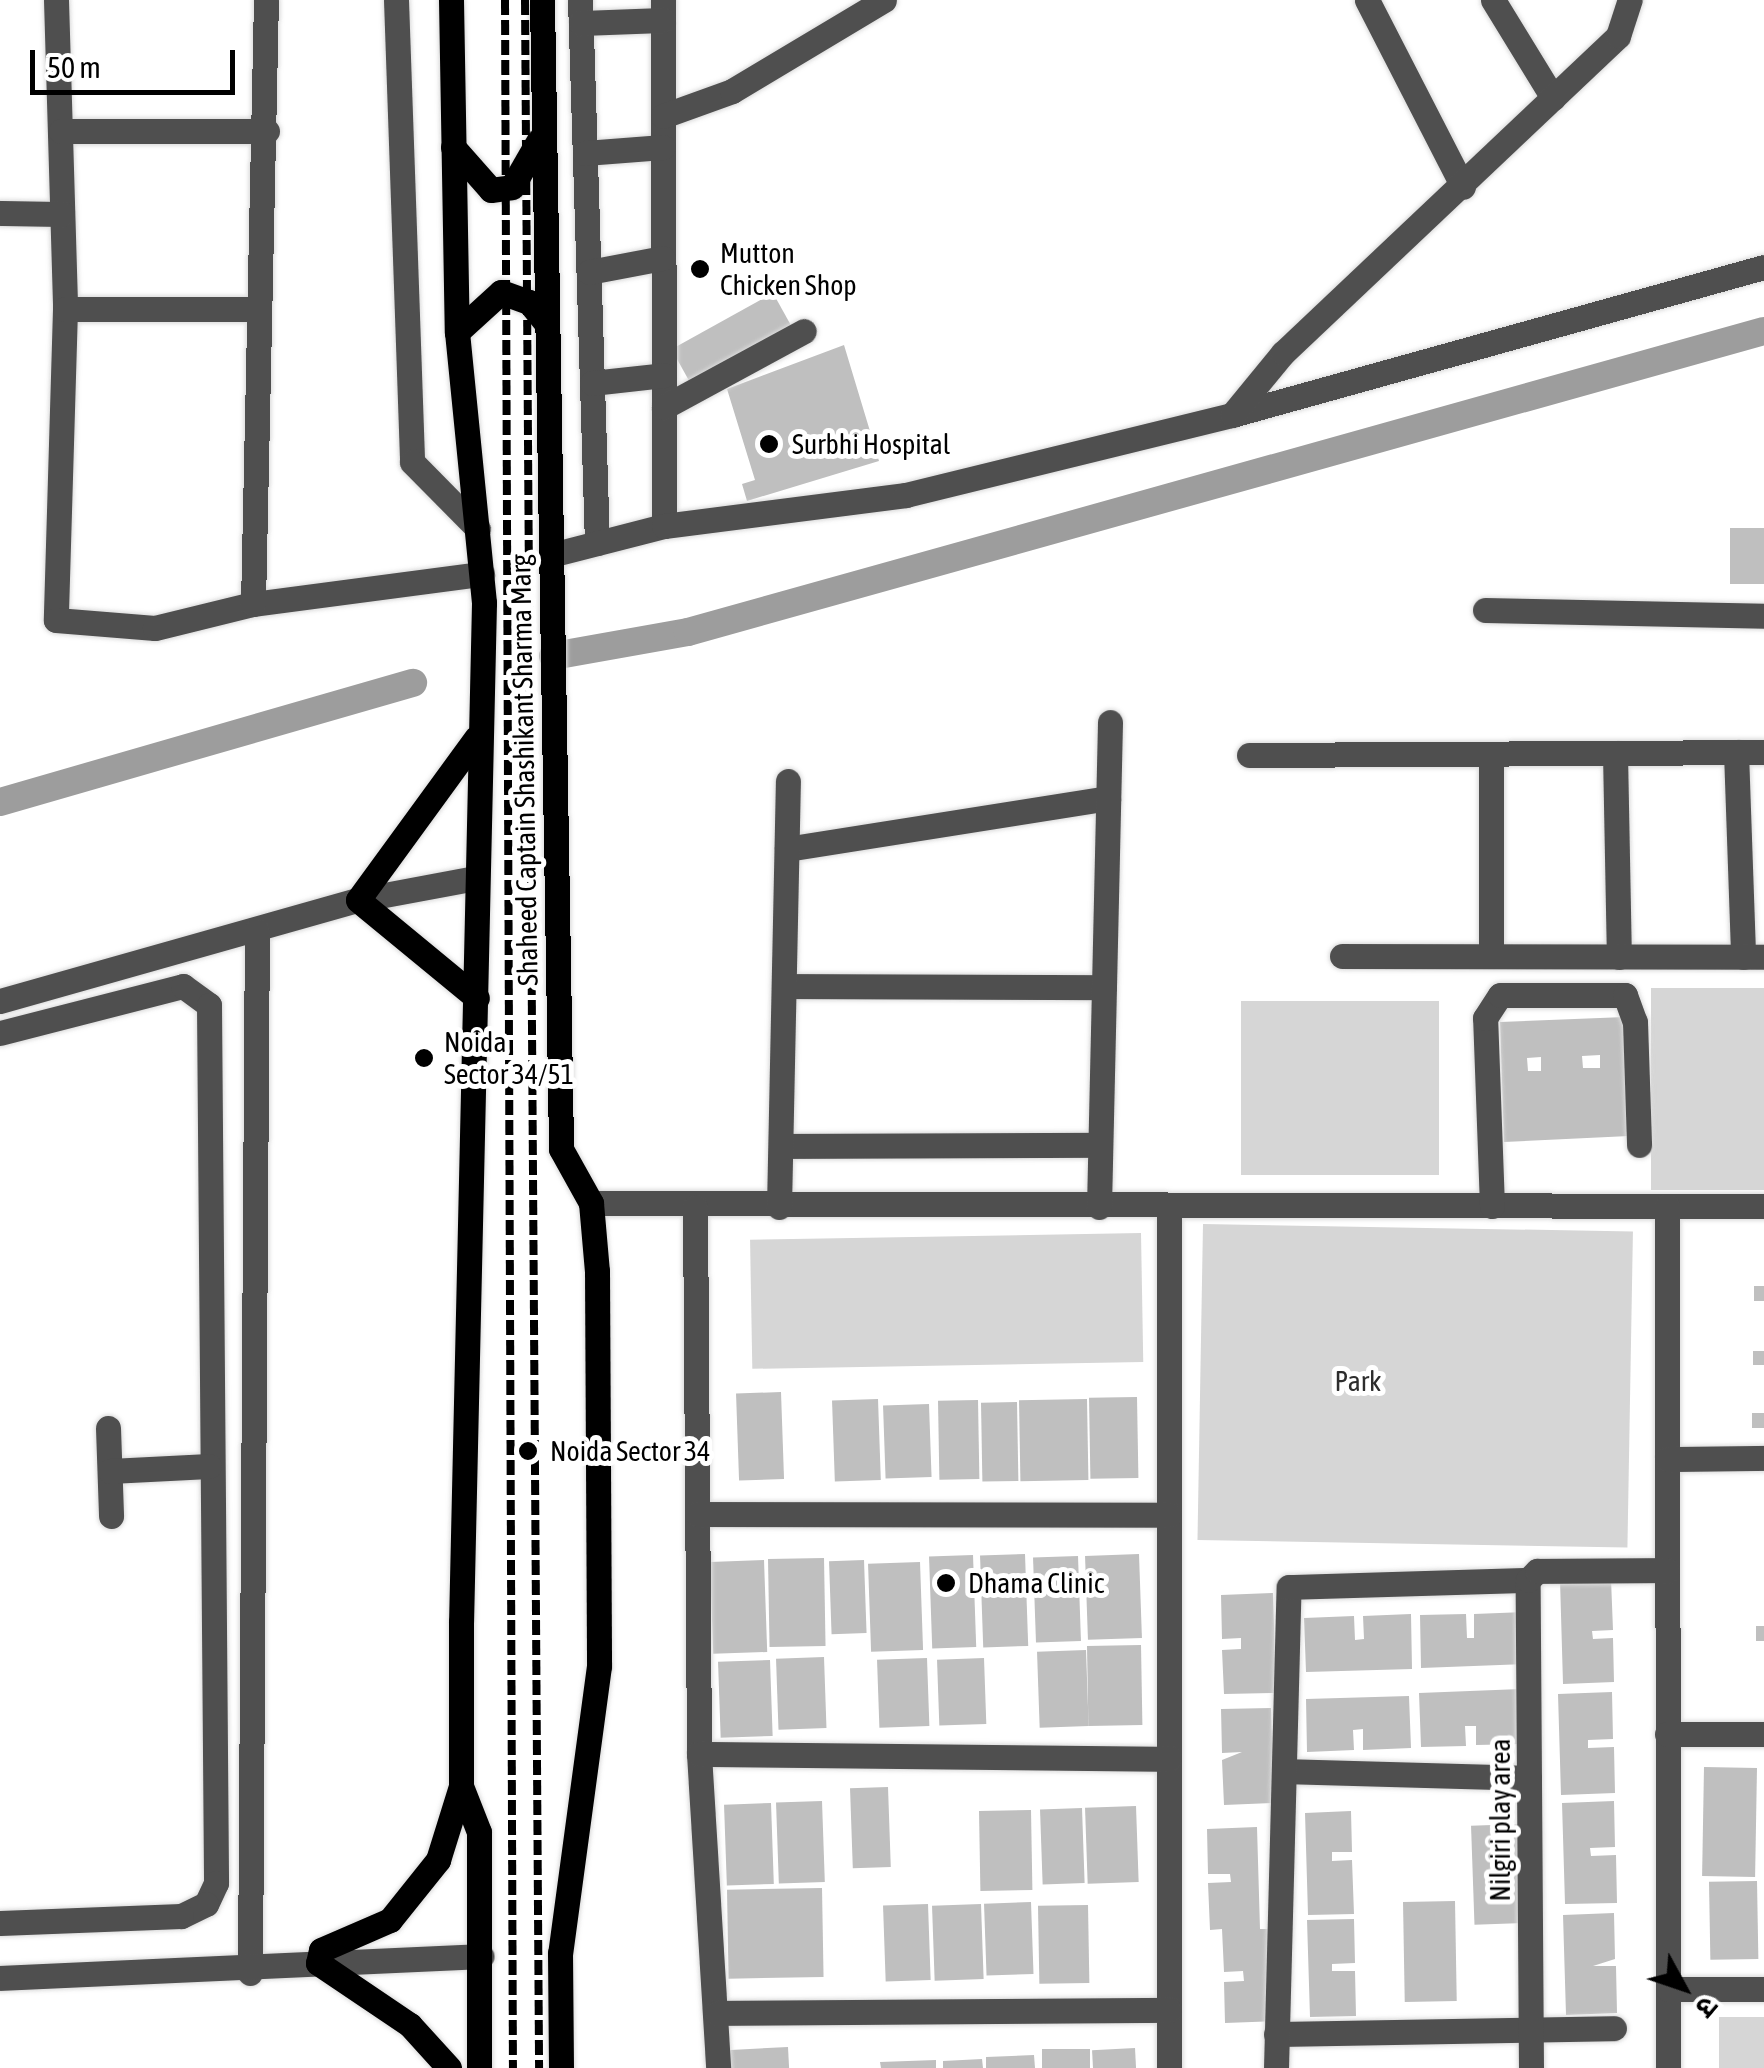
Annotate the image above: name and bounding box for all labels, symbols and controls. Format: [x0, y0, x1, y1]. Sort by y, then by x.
scale bar [35, 30, 240, 92]
text: 50 m [47, 50, 101, 84]
place label: Mutton Chicken Shop [720, 236, 857, 302]
marker: Mutton Chicken Shop [689, 258, 711, 280]
place label: Surbhi Hospital [792, 427, 950, 461]
marker: Surbhi Hospital [756, 431, 782, 457]
street label: Shaheed Captain Shashikant Sharma Marg [503, 554, 545, 986]
place label: Noida Sector 34/51 [444, 1025, 574, 1091]
marker: Noida Sector 34/51 [413, 1047, 435, 1069]
park label: Park [1335, 1364, 1381, 1398]
place label: Noida Sector 34 [550, 1434, 710, 1468]
marker: Noida Sector 34 [515, 1438, 541, 1464]
place label: Dhama Clinic [968, 1566, 1104, 1600]
marker: Dhama Clinic [933, 1570, 959, 1596]
street label: Nilgiri play area [1483, 1738, 1517, 1902]
north arrow [1634, 1938, 1734, 2038]
text: उ [1689, 1991, 1725, 2024]

